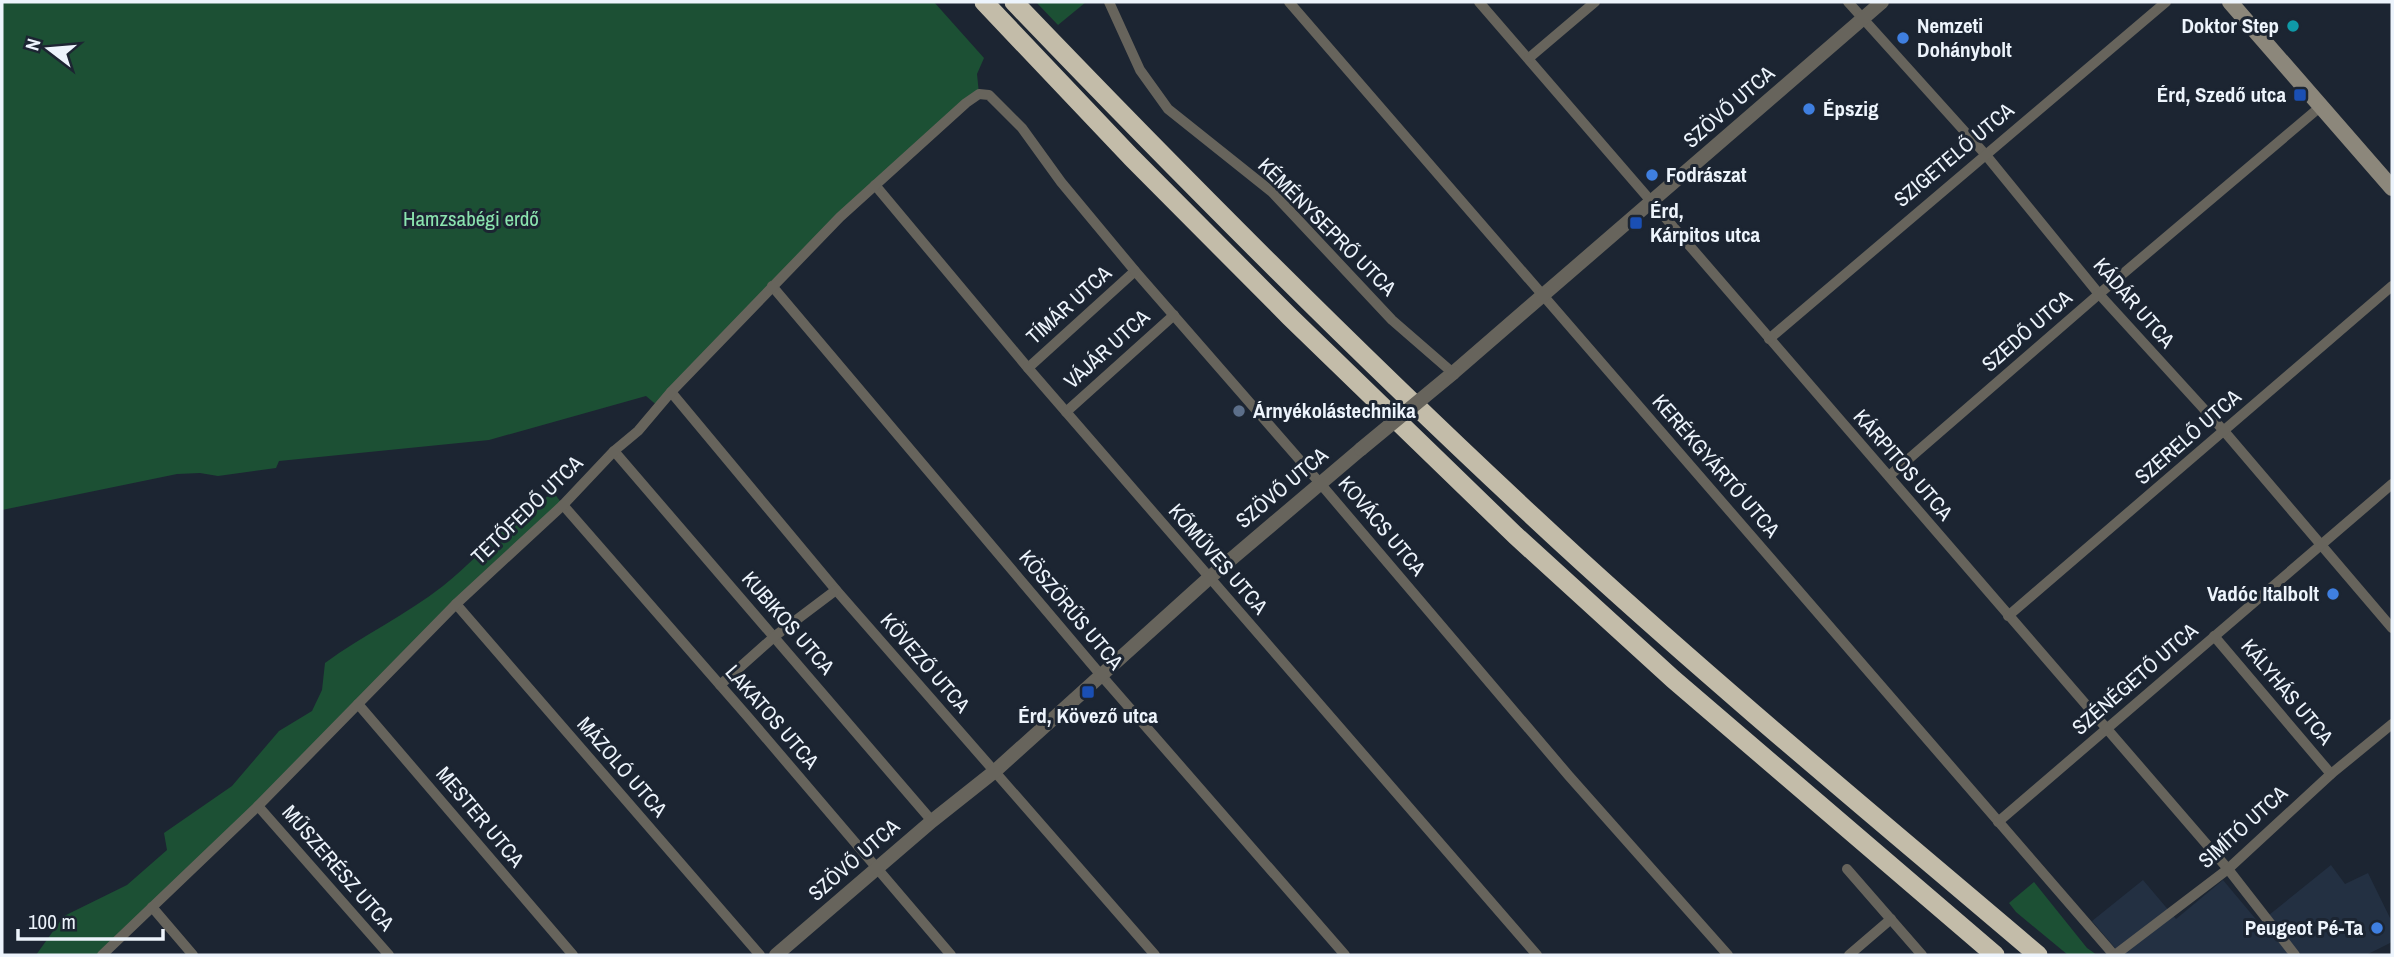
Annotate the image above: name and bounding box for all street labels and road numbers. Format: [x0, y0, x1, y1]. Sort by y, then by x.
street label: SZÖVŐ UTCA [1677, 59, 1781, 154]
street label: SZIGETELŐ UTCA [1888, 96, 2020, 213]
street label: KÉMÉNYSEPRŐ UTCA [1252, 151, 1403, 303]
street label: KÁDÁR UTCA [2087, 251, 2182, 354]
street label: TÍMÁR UTCA [1020, 258, 1118, 351]
street label: SZEDŐ UTCA [1975, 283, 2078, 378]
street label: VÁJÁR UTCA [1058, 302, 1156, 395]
street label: SZERELŐ UTCA [2128, 382, 2247, 491]
street label: KERÉKGYÁRTÓ UTCA [1646, 388, 1787, 544]
street label: KÁRPITOS UTCA [1847, 403, 1960, 527]
street label: SZÖVŐ UTCA [1229, 440, 1334, 535]
street label: TETŐFEDŐ UTCA [464, 448, 589, 570]
street label: KOVÁCS UTCA [1332, 470, 1433, 582]
street label: KŐMŰVES UTCA [1162, 497, 1275, 621]
street label: KÖSZÖRŰS UTCA [1013, 544, 1130, 676]
street label: KUBIKOS UTCA [735, 565, 842, 681]
street label: KÖVEZŐ UTCA [874, 607, 977, 719]
street label: SZÉNÉGETŐ UTCA [2066, 616, 2204, 741]
street label: KÁLYHÁS UTCA [2235, 633, 2341, 751]
street label: LAKATOS UTCA [719, 658, 826, 775]
street label: MÁZOLÓ UTCA [571, 710, 674, 824]
street label: MESTER UTCA [430, 760, 531, 874]
street label: SIMÍTÓ UTCA [2192, 778, 2294, 874]
street label: MŰSZERÉSZ UTCA [276, 799, 401, 937]
street label: SZÖVŐ UTCA [802, 812, 906, 907]

